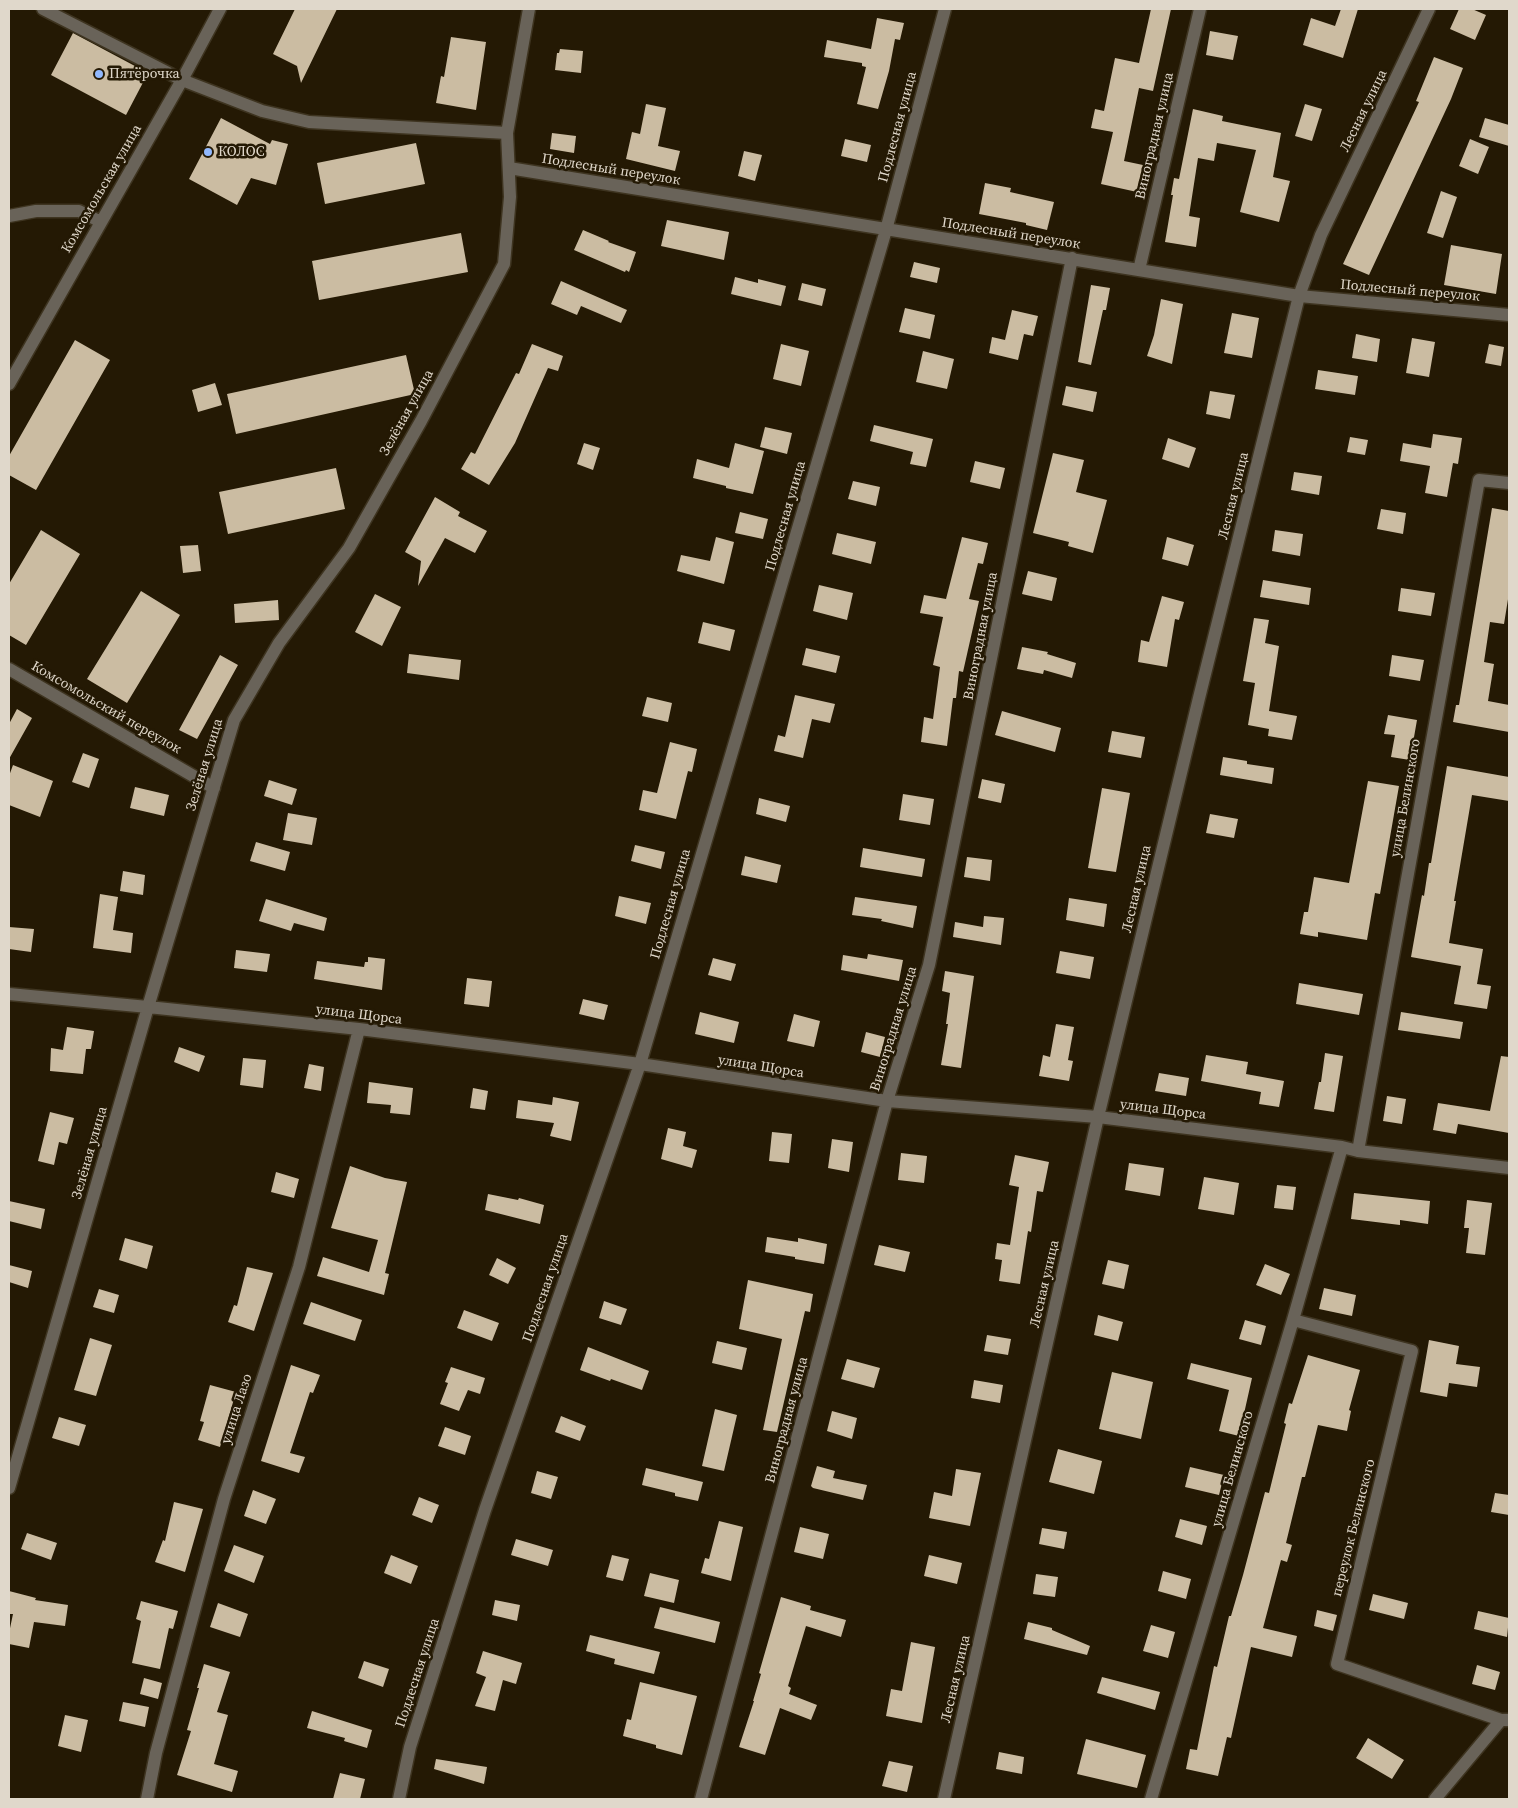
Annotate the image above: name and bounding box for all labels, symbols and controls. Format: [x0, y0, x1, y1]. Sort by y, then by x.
place label: Пятёрочка [109, 66, 180, 82]
street label: Лесная улица [1337, 67, 1391, 155]
marker: Пятёрочка [93, 68, 105, 80]
street label: Подлесная улица [875, 70, 921, 184]
street label: Виноградная улица [1132, 71, 1178, 201]
street label: Комсомольская улица [58, 122, 146, 256]
place label: КОЛОС [218, 144, 265, 160]
marker: КОЛОС [202, 146, 214, 158]
street label: Подлесный переулок [541, 151, 681, 189]
street label: Подлесный переулок [941, 215, 1081, 253]
street label: Подлесный переулок [1340, 277, 1480, 305]
street label: Зелёная улица [376, 367, 438, 459]
street label: Лесная улица [1215, 451, 1253, 541]
street label: Подлесная улица [762, 459, 810, 573]
street label: Виноградная улица [960, 571, 1002, 701]
street label: Комсомольский переулок [28, 658, 184, 758]
street label: Зелёная улица [183, 717, 227, 813]
street label: улица Белинского [1387, 737, 1425, 859]
street label: Лесная улица [1119, 844, 1155, 934]
street label: Подлесная улица [647, 847, 695, 961]
street label: Виноградная улица [867, 964, 921, 1094]
street label: улица Щорса [315, 1001, 403, 1029]
street label: улица Щорса [717, 1052, 805, 1082]
street label: улица Щорса [1119, 1096, 1207, 1124]
street label: Зелёная улица [69, 1105, 111, 1201]
street label: Подлесная улица [520, 1231, 572, 1345]
street label: Лесная улица [1027, 1239, 1063, 1329]
street label: Виноградная улица [762, 1355, 812, 1485]
street label: улица Лазо [218, 1372, 256, 1446]
street label: улица Белинского [1208, 1409, 1258, 1529]
street label: переулок Белинского [1329, 1457, 1379, 1599]
street label: Подлесная улица [392, 1616, 444, 1730]
street label: Лесная улица [938, 1634, 974, 1724]

